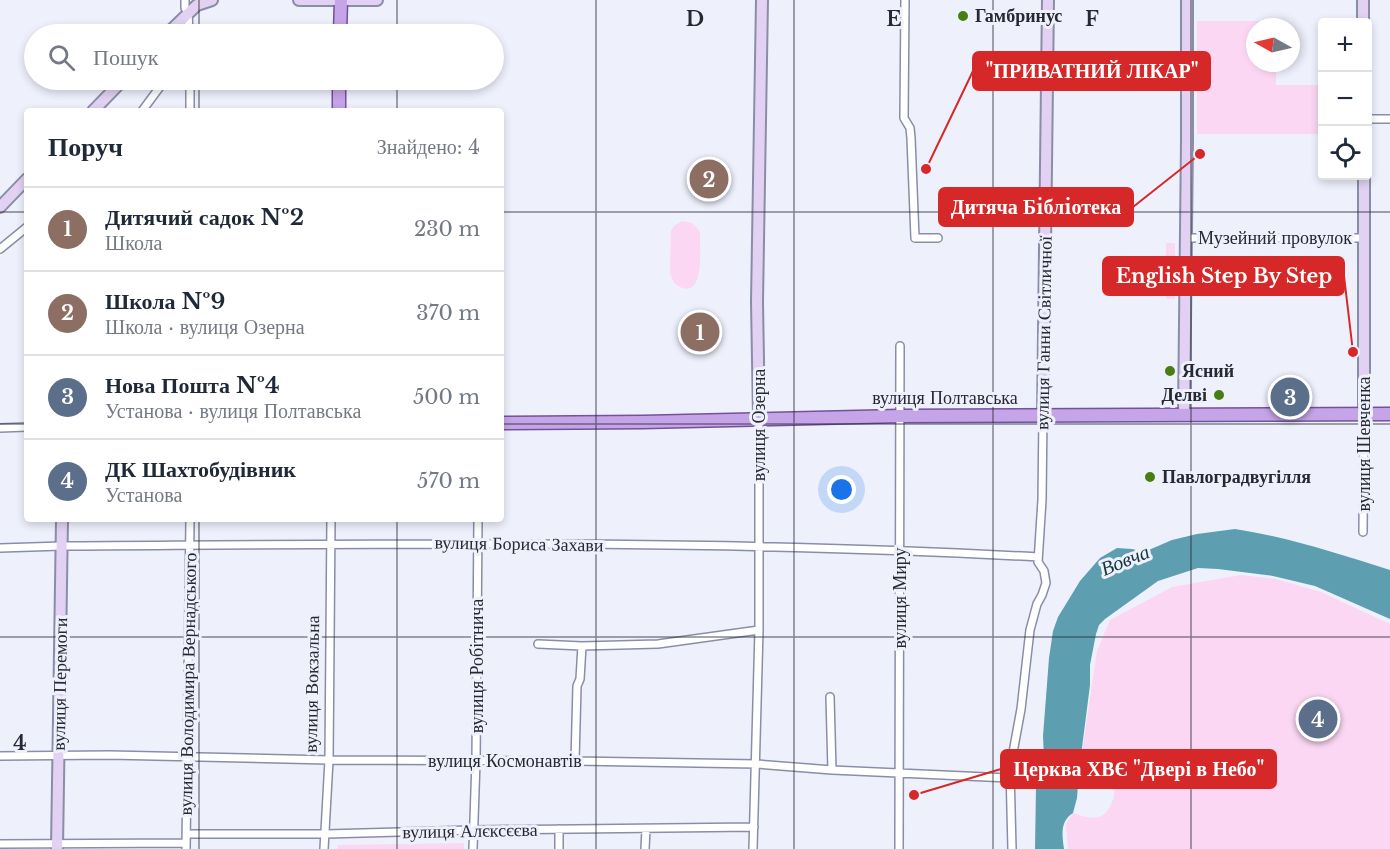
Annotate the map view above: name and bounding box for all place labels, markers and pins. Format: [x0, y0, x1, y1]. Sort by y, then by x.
place label: Гамбринус [975, 5, 1062, 27]
marker: Гамбринус [956, 9, 970, 23]
callout: "ПРИВАТНИЙ ЛІКАР" [973, 52, 1210, 90]
pin: 2 [690, 156, 728, 201]
callout: Дитяча Бiблiотека [939, 188, 1133, 226]
callout: English Step By Step [1103, 257, 1344, 295]
pin: 1 [680, 310, 720, 354]
place label: Ясний [1182, 360, 1234, 382]
marker: Ясний [1163, 364, 1177, 378]
pin: 3 [1270, 374, 1310, 420]
place label: Делві [1162, 384, 1207, 406]
marker: Делві [1212, 388, 1226, 402]
place label: Павлоградвугілля [1162, 466, 1311, 488]
marker: Павлоградвугілля [1143, 470, 1157, 484]
pin: 4 [1298, 696, 1338, 742]
callout: Церква ХВЄ "Двері в Небо" [1001, 750, 1276, 788]

